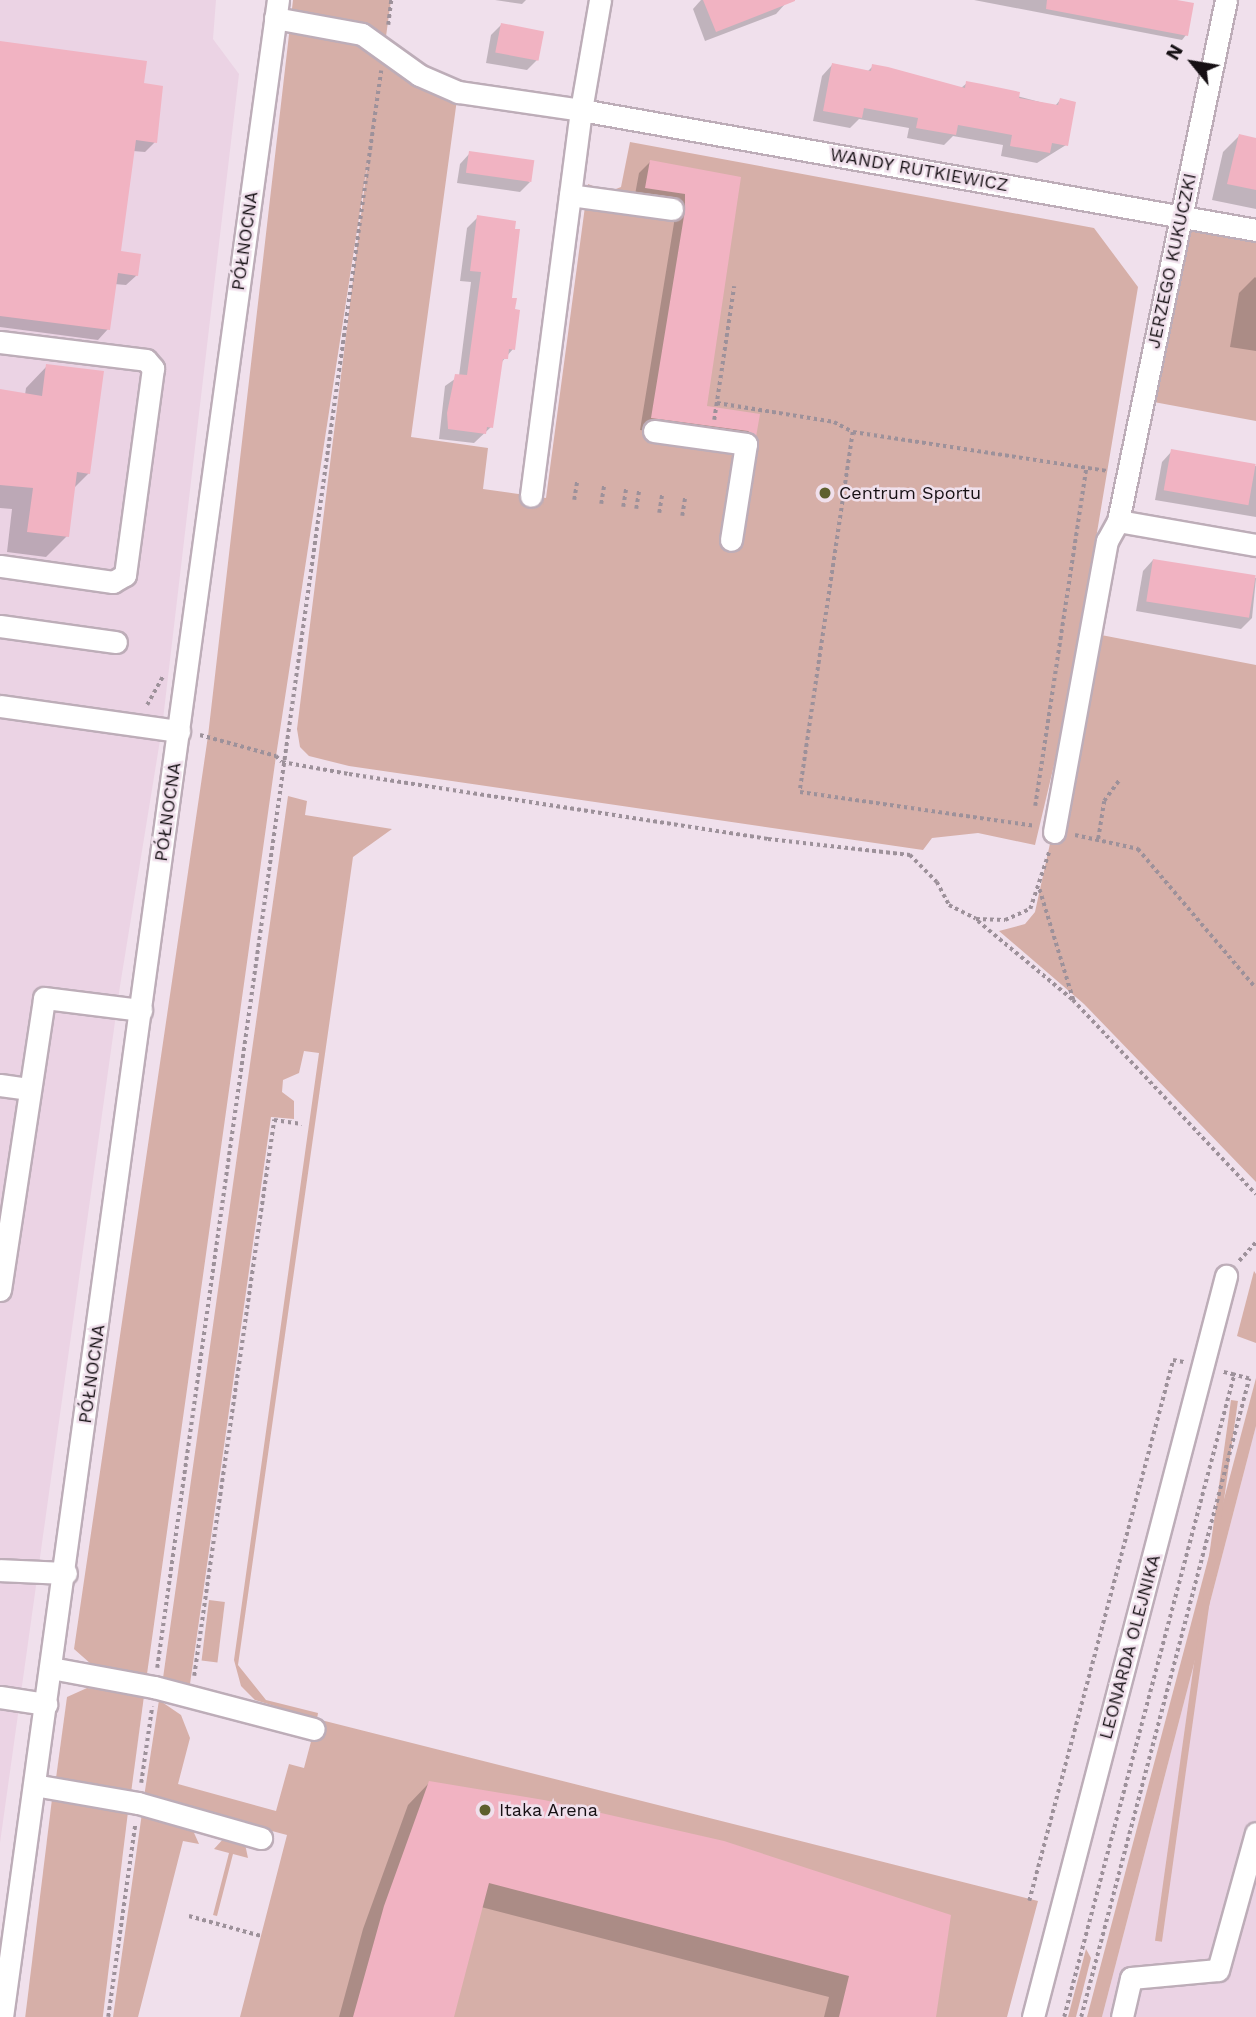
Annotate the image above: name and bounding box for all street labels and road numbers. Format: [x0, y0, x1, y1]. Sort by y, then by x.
street label: WANDY RUTKIEWICZ [828, 144, 1010, 196]
street label: JERZEGO KUKUCZKI [1143, 171, 1201, 351]
street label: PÓŁNOCNA [227, 190, 263, 292]
street label: PÓŁNOCNA [150, 761, 186, 863]
street label: PÓŁNOCNA [74, 1323, 110, 1425]
street label: LEONARDA OLEJNIKA [1095, 1552, 1165, 1742]

